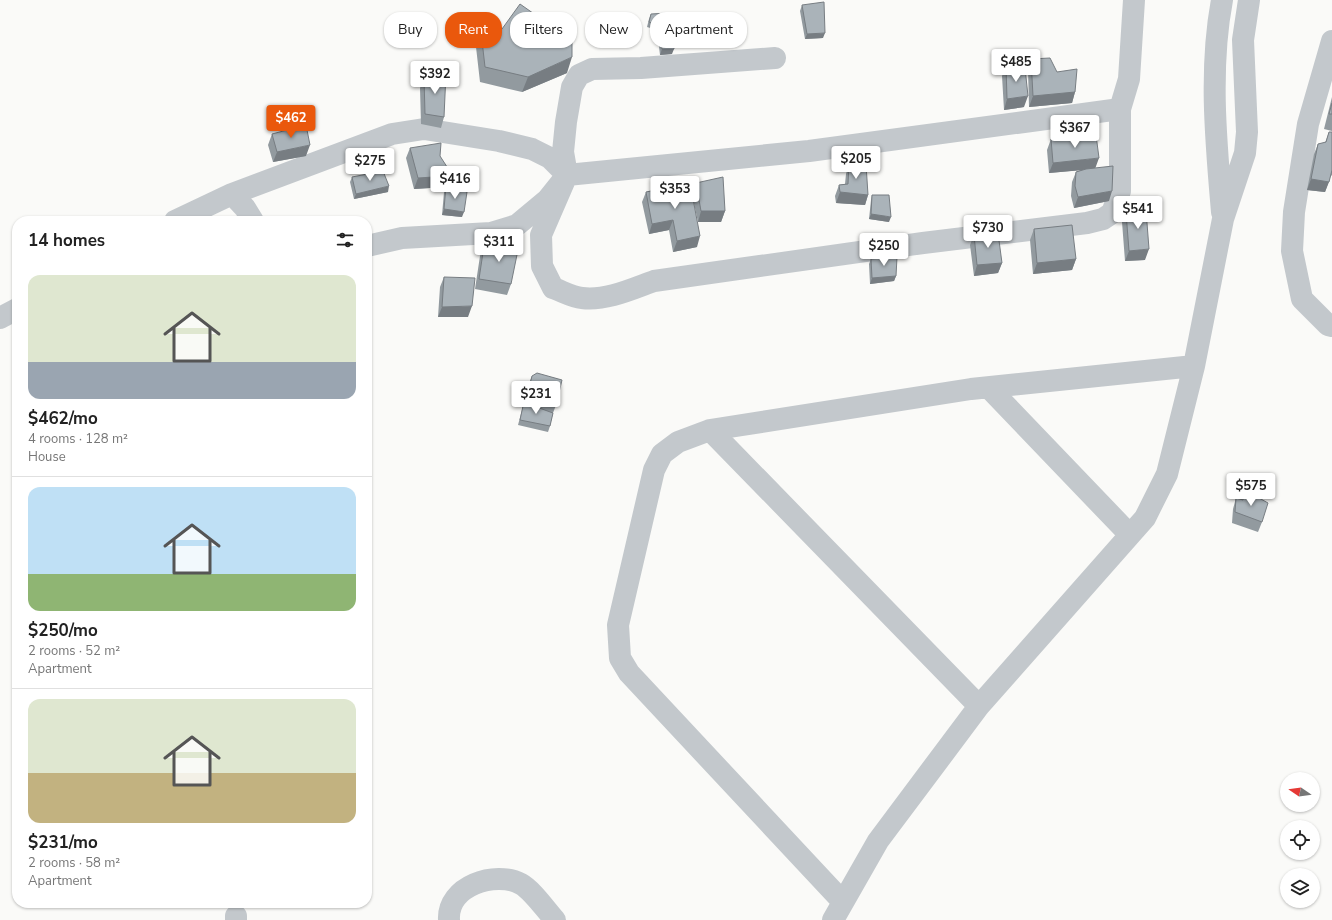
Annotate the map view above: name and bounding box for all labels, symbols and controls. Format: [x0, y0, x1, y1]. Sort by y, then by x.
chip: Buy [384, 12, 437, 48]
chip: Rent [445, 12, 502, 48]
chip: Filters [510, 12, 577, 48]
chip: New [585, 12, 642, 48]
chip: Apartment [650, 12, 747, 48]
pin: $485 [992, 49, 1040, 83]
text: $485 [1000, 53, 1032, 71]
pin: $392 [411, 61, 459, 95]
text: $392 [419, 65, 451, 83]
pin: $462 [267, 105, 315, 139]
text: $462 [275, 109, 307, 127]
pin: $367 [1051, 115, 1099, 149]
text: $367 [1059, 119, 1091, 137]
pin: $205 [832, 146, 880, 180]
pin: $275 [346, 148, 394, 182]
text: $205 [840, 150, 872, 168]
text: $275 [354, 152, 386, 170]
pin: $416 [431, 166, 479, 200]
text: $416 [439, 170, 471, 188]
pin: $353 [651, 176, 699, 210]
text: $353 [659, 180, 691, 198]
pin: $541 [1114, 196, 1162, 230]
text: $541 [1122, 200, 1154, 218]
pin: $730 [964, 215, 1012, 249]
text: $730 [972, 219, 1004, 237]
text: 14 homes [28, 229, 105, 252]
icon: filters [334, 229, 356, 251]
pin: $311 [475, 229, 523, 263]
text: $311 [483, 233, 515, 251]
pin: $250 [860, 233, 908, 267]
text: $250 [868, 237, 900, 255]
icon: home [156, 301, 228, 373]
pin: $231 [512, 381, 560, 415]
text: $231 [520, 385, 552, 403]
text: $462/mo [28, 407, 98, 430]
text: 4 rooms · 128 m² [28, 430, 128, 448]
text: House [28, 448, 66, 466]
pin: $575 [1227, 473, 1275, 507]
text: $575 [1235, 477, 1267, 495]
icon: home [156, 513, 228, 585]
text: $250/mo [28, 619, 98, 642]
text: 2 rooms · 52 m² [28, 642, 120, 660]
text: Apartment [28, 660, 91, 678]
icon: home [156, 725, 228, 797]
north arrow [1280, 772, 1320, 812]
map controls [1280, 772, 1320, 908]
button: locate [1280, 820, 1320, 860]
text: $231/mo [28, 831, 98, 854]
text: 2 rooms · 58 m² [28, 854, 120, 872]
button: layers [1280, 868, 1320, 908]
text: Apartment [28, 872, 91, 890]

